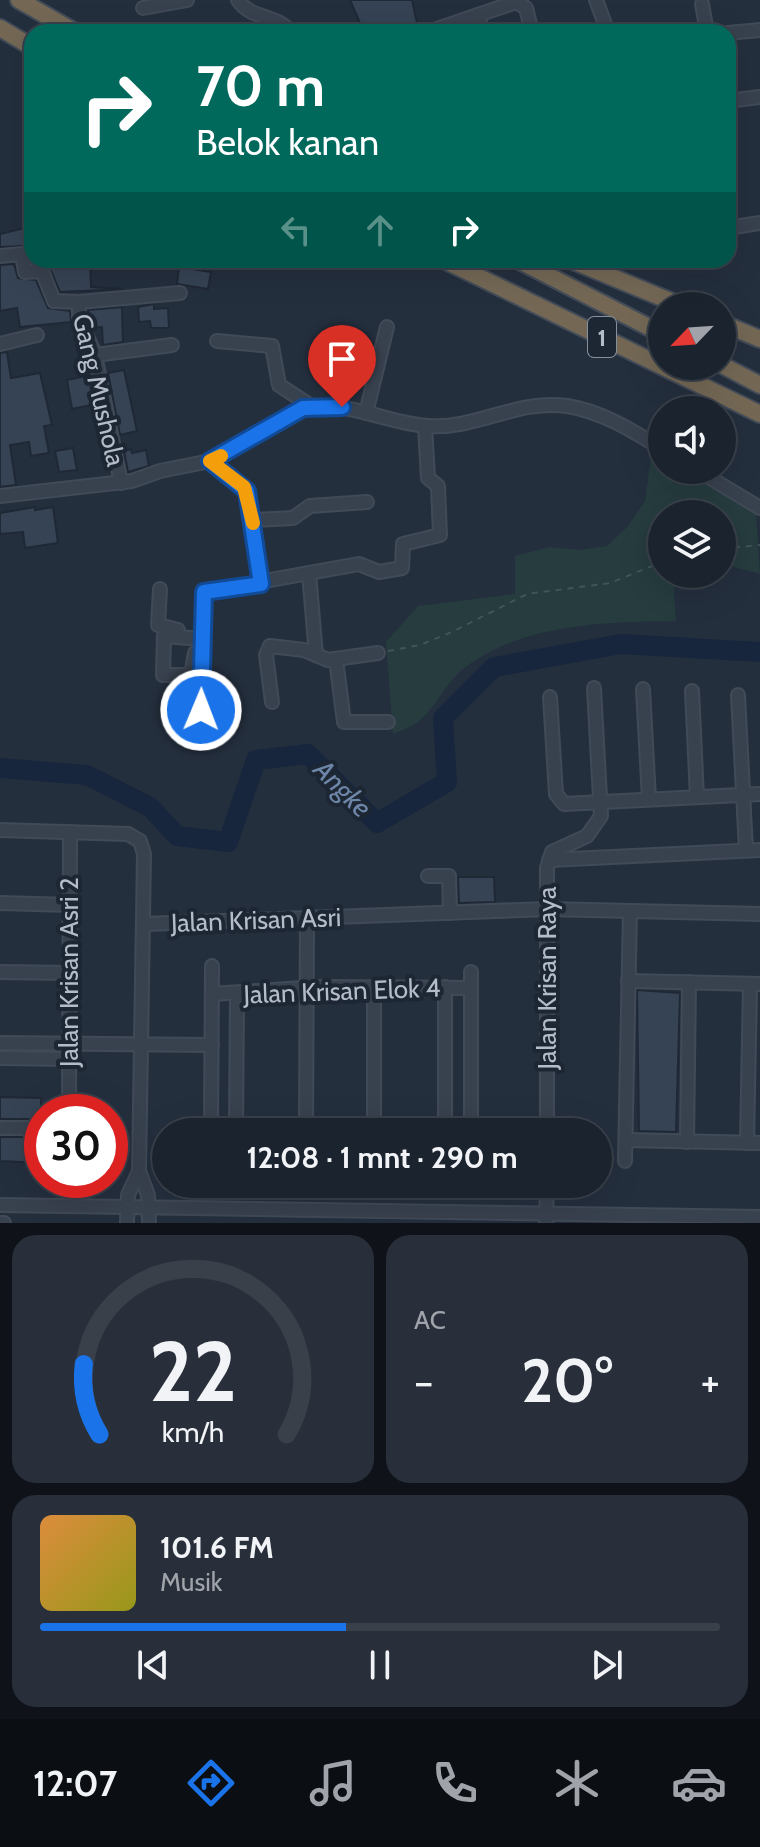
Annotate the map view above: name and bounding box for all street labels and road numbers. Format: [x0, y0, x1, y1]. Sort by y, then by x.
street label: Gang Mushola [66, 311, 132, 470]
road number: 1 [588, 317, 616, 357]
street label: Jalan Krisan Asri 2 [53, 877, 85, 1068]
street label: Jalan Krisan Raya [531, 886, 563, 1070]
street label: Jalan Krisan Asri [169, 901, 342, 939]
street label: Jalan Krisan Elok 4 [242, 972, 441, 1010]

